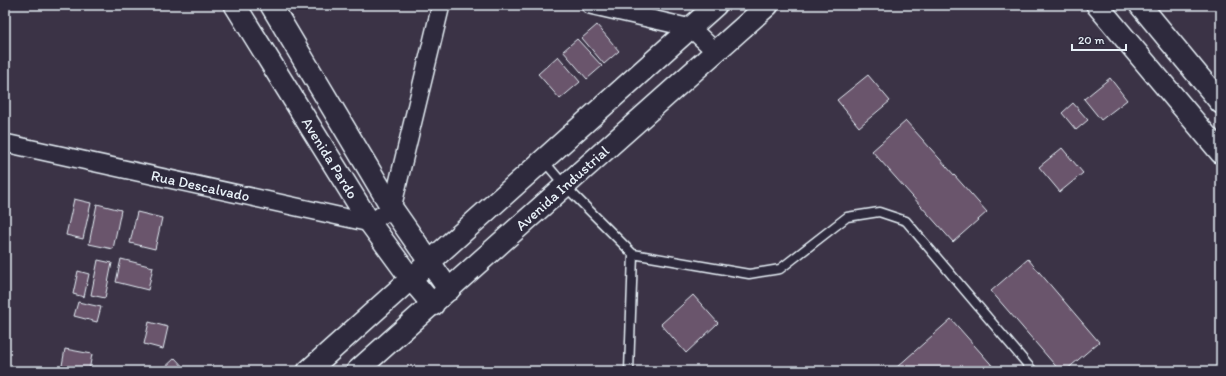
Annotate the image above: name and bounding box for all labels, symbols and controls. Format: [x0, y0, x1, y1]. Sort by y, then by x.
scale bar [1072, 26, 1126, 52]
text: 20 m [1078, 33, 1105, 47]
street label: Avenida Pardo [298, 114, 362, 202]
street label: Avenida Industrial [512, 141, 613, 234]
street label: Rua Descalvado [149, 166, 251, 205]

